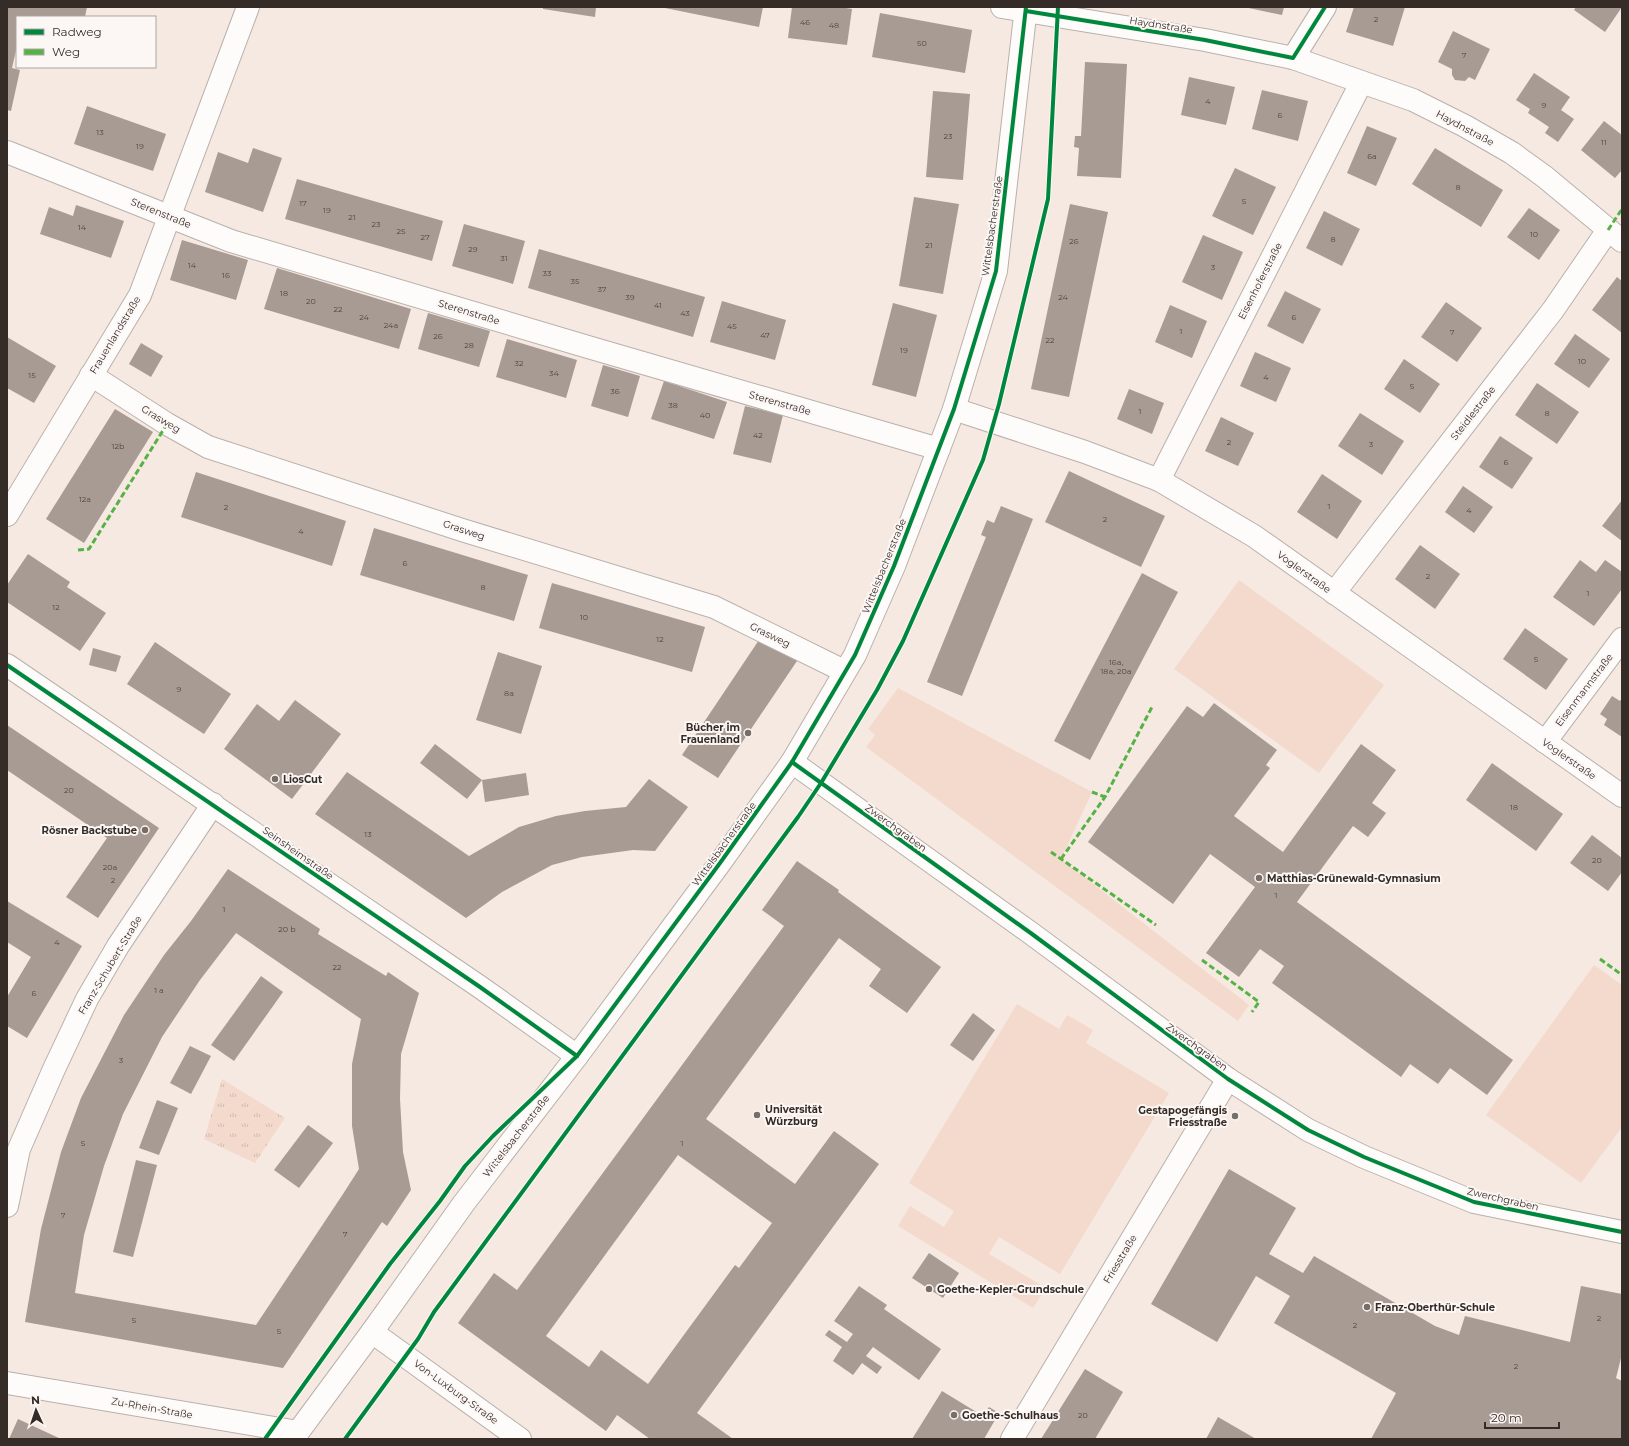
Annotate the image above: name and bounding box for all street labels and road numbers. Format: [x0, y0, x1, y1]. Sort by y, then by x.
street label: Haydnstraße [1128, 14, 1194, 36]
street label: Haydnstraße [1434, 107, 1496, 149]
street label: Wittelsbacherstraße [979, 175, 1005, 277]
street label: Sterenstraße [129, 195, 193, 231]
street label: Eisenhoferstraße [1235, 240, 1285, 322]
street label: Frauenlandstraße [87, 294, 143, 376]
street label: Sterenstraße [437, 296, 501, 328]
street label: Steidlestraße [1448, 383, 1498, 443]
street label: Sterenstraße [747, 388, 813, 418]
street label: Grasweg [139, 402, 183, 436]
street label: Grasweg [441, 517, 487, 543]
street label: Wittelsbacherstraße [859, 517, 909, 615]
street label: Voglerstraße [1275, 548, 1333, 596]
street label: Grasweg [748, 620, 792, 650]
street label: Eisenmannstraße [1552, 651, 1616, 729]
street label: Voglerstraße [1539, 735, 1599, 783]
street label: Wittelsbacherstraße [689, 799, 759, 889]
street label: Zwerchgraben [863, 801, 929, 855]
street label: Seinsheimstraße [260, 824, 336, 882]
street label: Franz-Schubert-Straße [75, 913, 145, 1017]
street label: Zwerchgraben [1164, 1020, 1230, 1074]
street label: Wittelsbacherstraße [480, 1092, 552, 1180]
street label: Zwerchgraben [1466, 1184, 1540, 1214]
street label: Friesstraße [1100, 1232, 1140, 1286]
street label: Von-Luxburg-Straße [411, 1357, 501, 1427]
street label: Zu-Rhein-Straße [110, 1394, 194, 1422]

